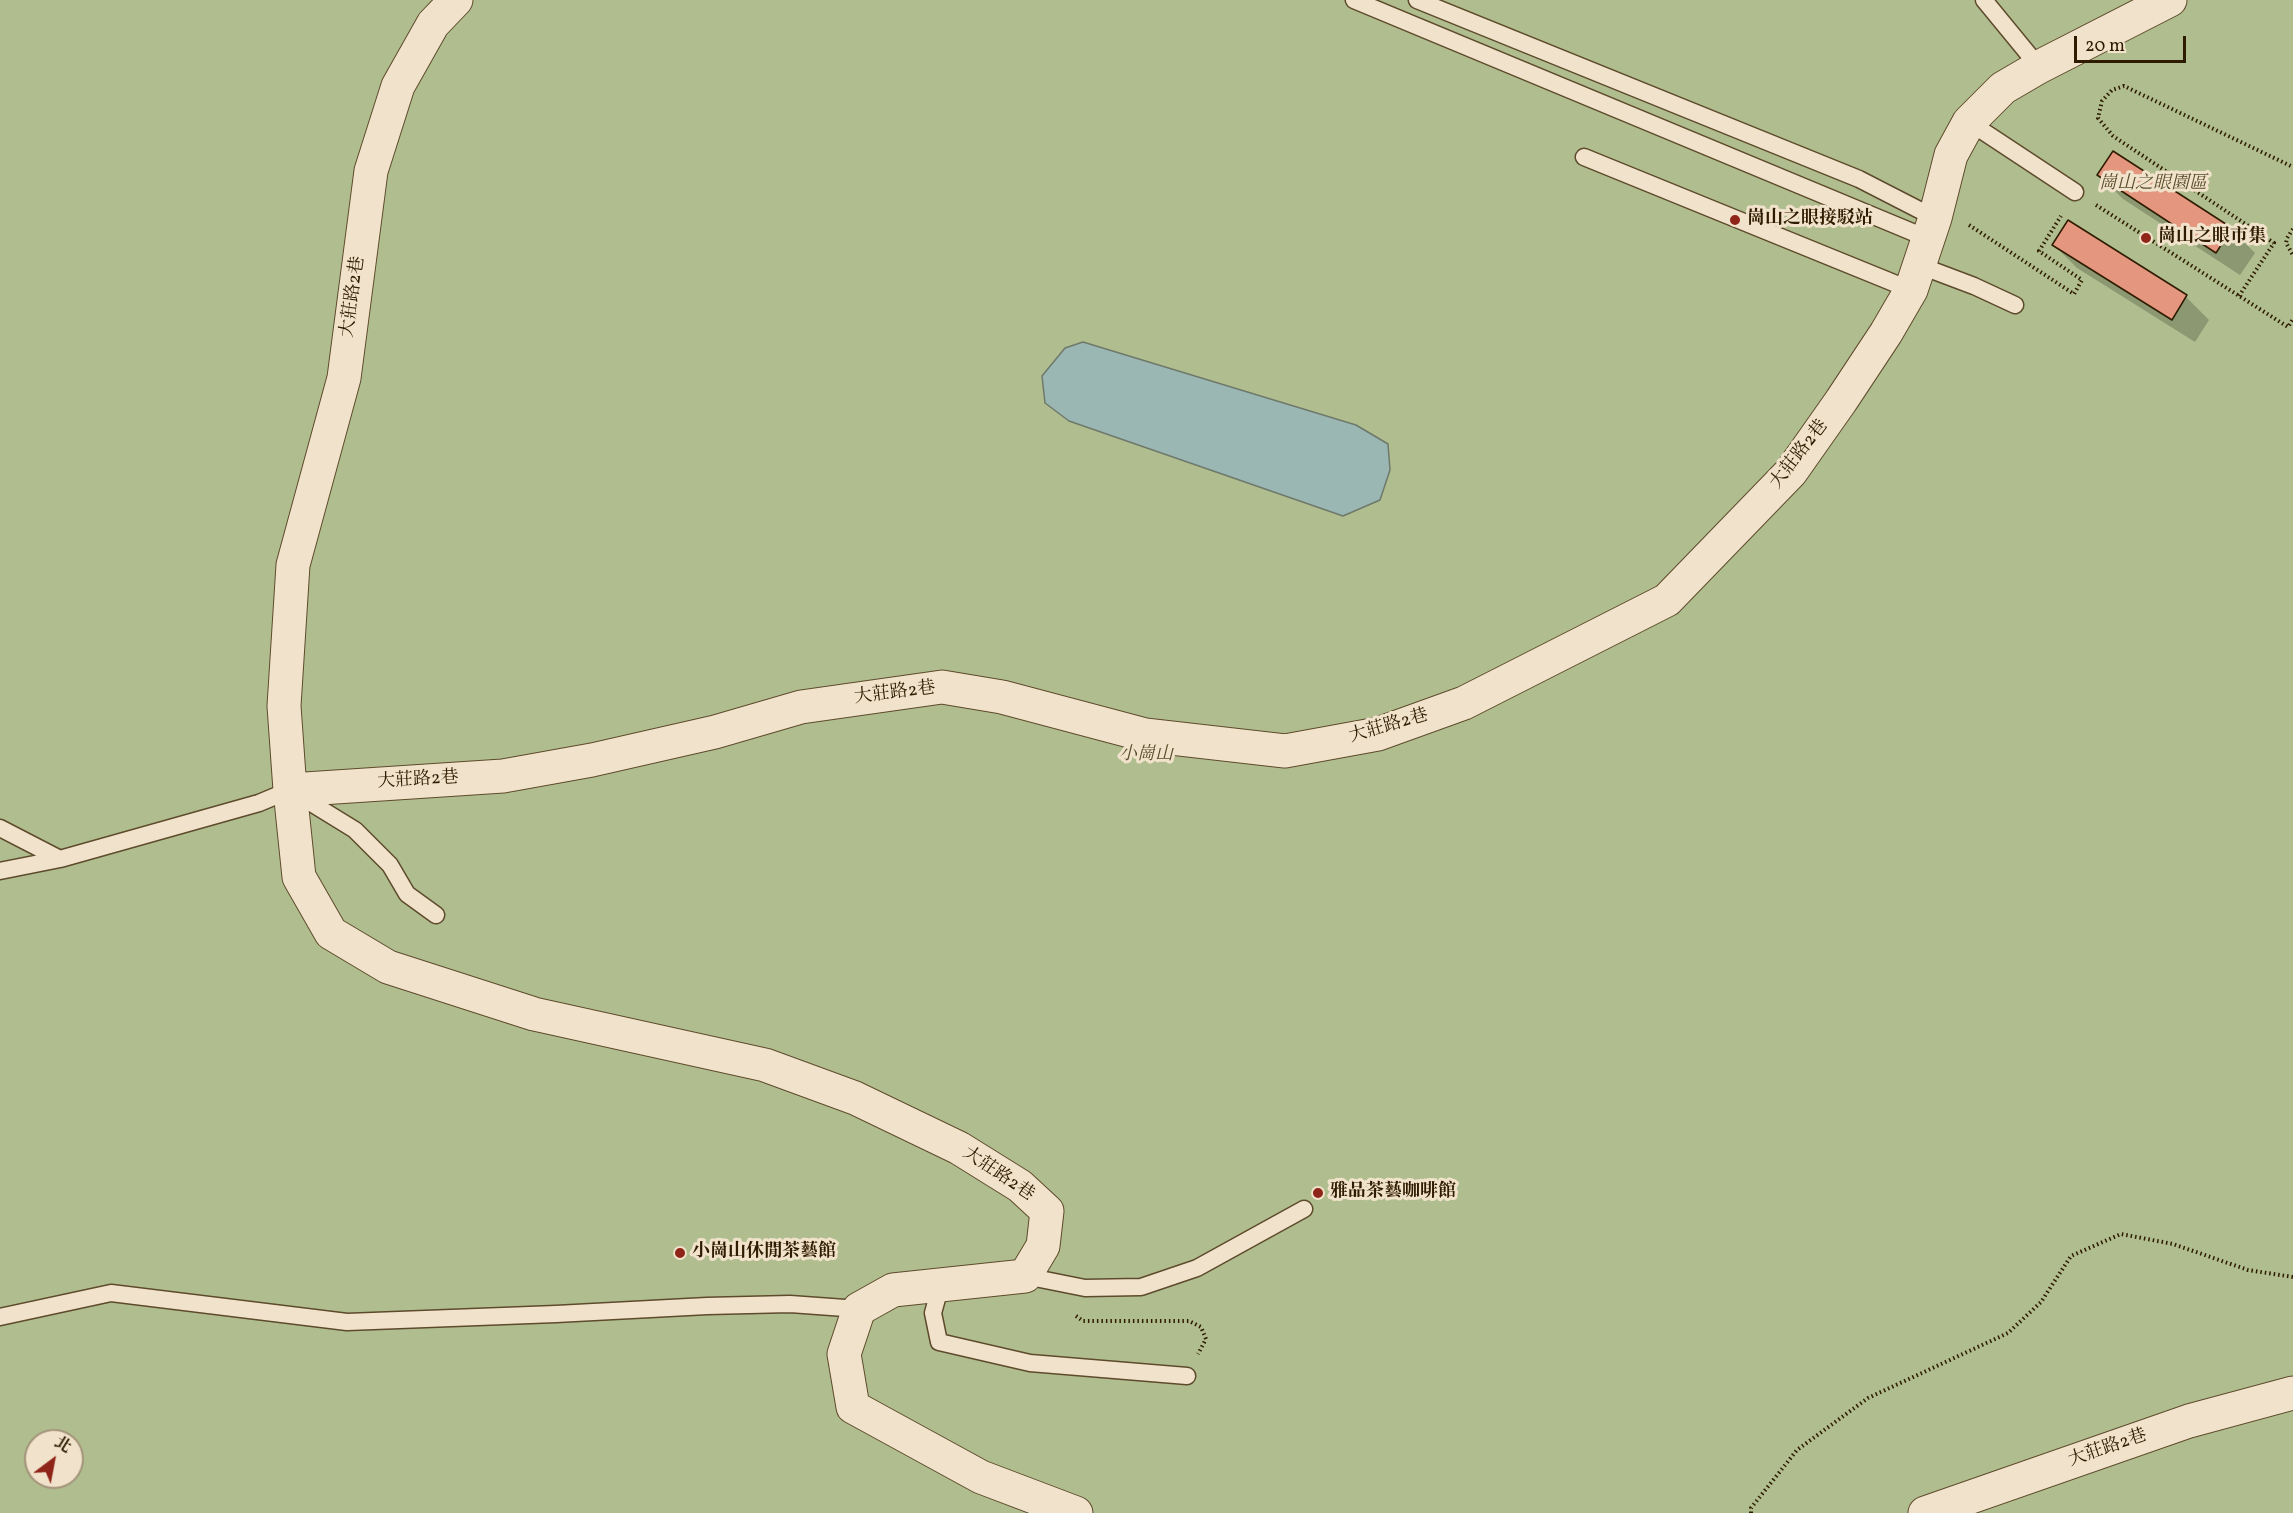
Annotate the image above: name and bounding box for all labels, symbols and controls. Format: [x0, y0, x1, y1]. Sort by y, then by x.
scale bar [2077, 24, 2190, 62]
text: 20 m [2085, 34, 2125, 59]
park label: 崗山之眼園區 [2099, 174, 2207, 196]
place label: 崗山之眼接駁站 [1747, 209, 1873, 231]
marker: 崗山之眼接駁站 [1728, 213, 1742, 227]
place label: 崗山之眼市集 [2158, 227, 2266, 249]
marker: 崗山之眼市集 [2139, 231, 2153, 245]
street label: 大莊路2巷 [338, 255, 370, 339]
street label: 大莊路2巷 [1766, 416, 1834, 494]
street label: 大莊路2巷 [853, 678, 937, 710]
street label: 大莊路2巷 [1347, 705, 1431, 749]
park label: 小崗山 [1119, 745, 1173, 767]
street label: 大莊路2巷 [377, 768, 459, 794]
street label: 大莊路2巷 [958, 1143, 1038, 1207]
place label: 雅品茶藝咖啡館 [1330, 1182, 1456, 1204]
marker: 雅品茶藝咖啡館 [1311, 1186, 1325, 1200]
place label: 小崗山休閒茶藝館 [692, 1242, 836, 1264]
marker: 小崗山休閒茶藝館 [673, 1246, 687, 1260]
street label: 大莊路2巷 [2066, 1425, 2150, 1473]
north arrow [24, 1429, 84, 1489]
text: 北 [50, 1432, 75, 1459]

